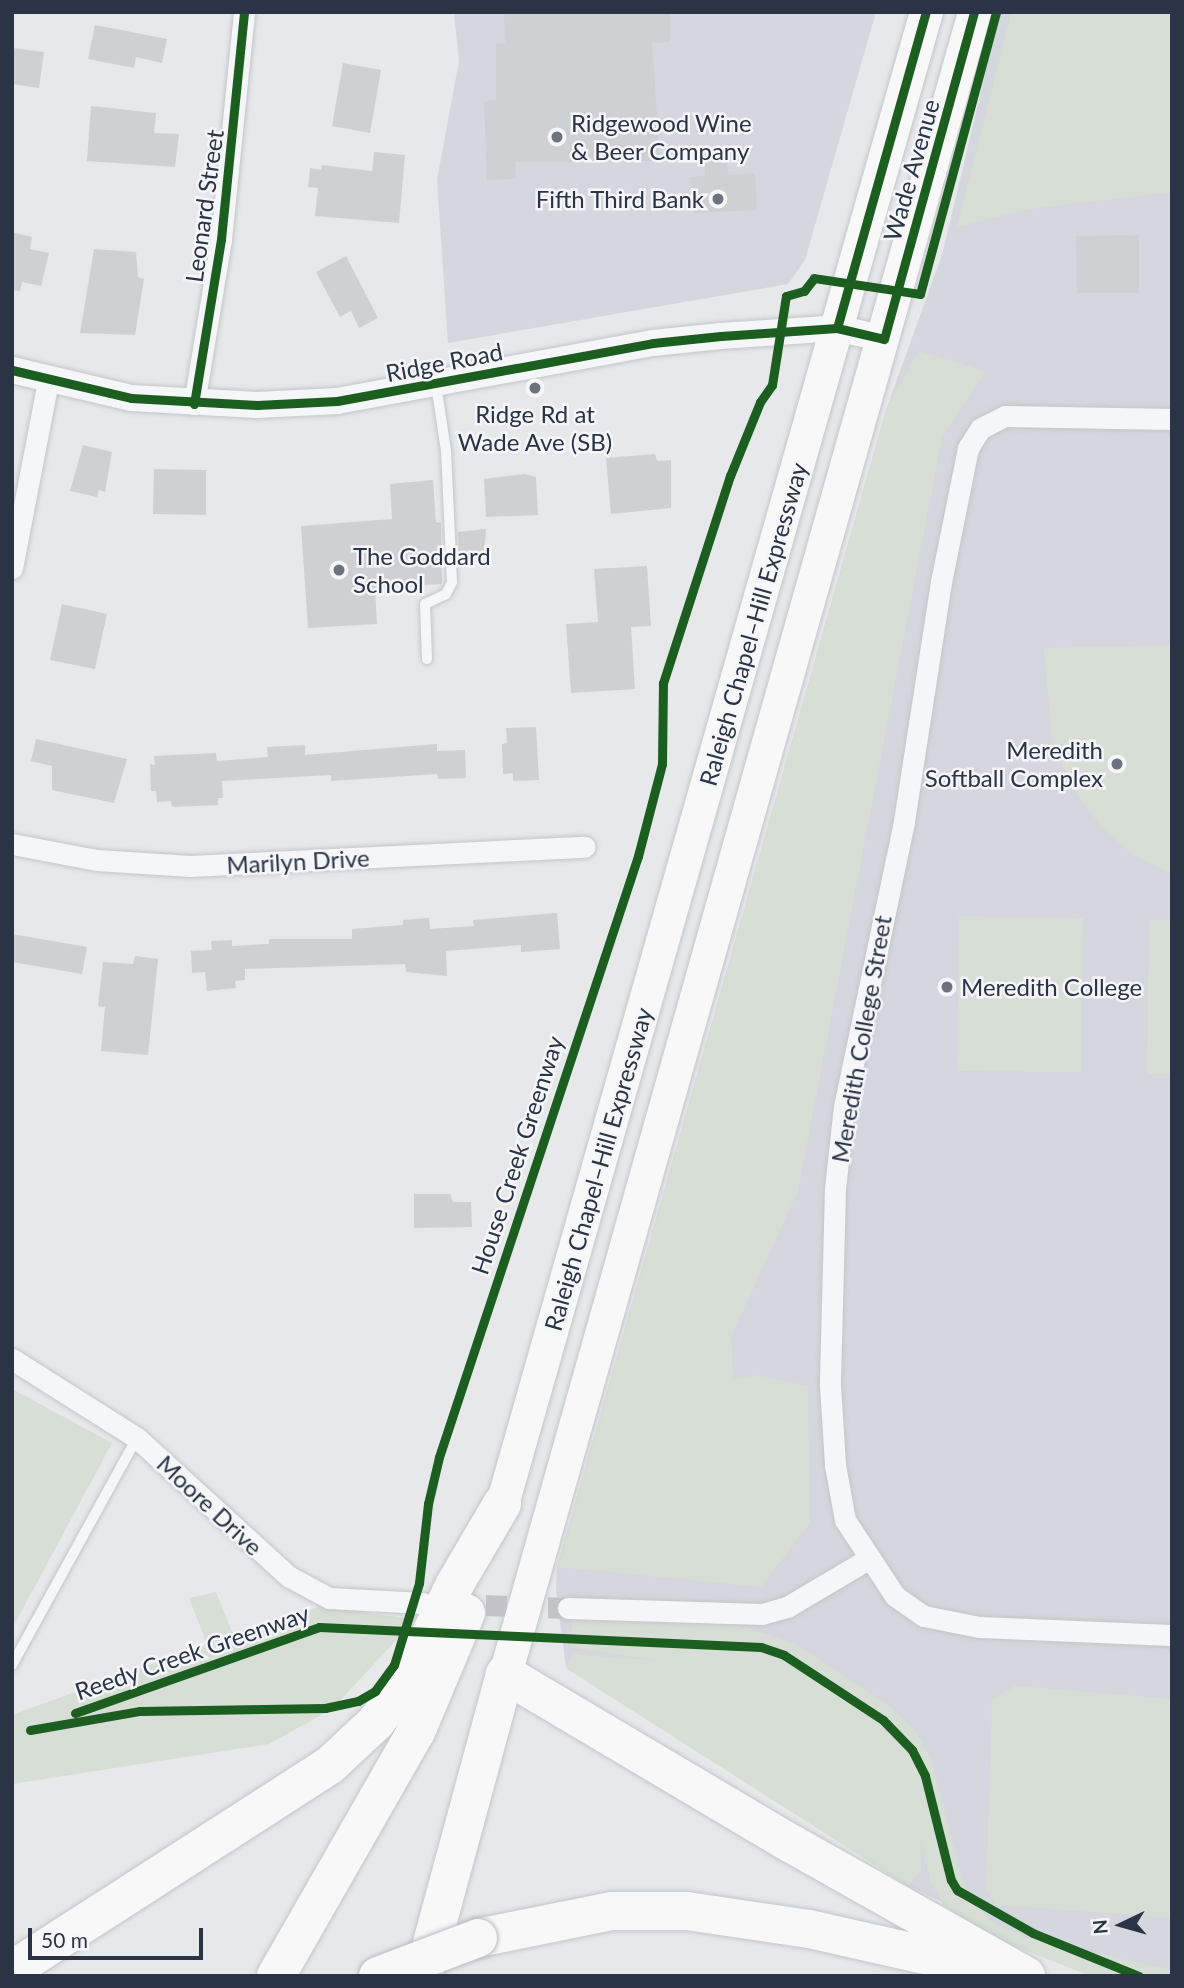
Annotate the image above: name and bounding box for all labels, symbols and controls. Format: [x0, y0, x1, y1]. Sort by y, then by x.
street label: Wade Avenue [877, 95, 945, 245]
place label: Ridgewood Wine & Beer Company [571, 109, 752, 165]
street label: Leonard Street [179, 128, 229, 284]
marker: Ridgewood Wine & Beer Company [549, 129, 565, 145]
place label: Fifth Third Bank [535, 185, 704, 213]
marker: Fifth Third Bank [710, 191, 726, 207]
street label: Ridge Road [383, 337, 505, 387]
marker: Ridge Rd at Wade Ave (SB) [527, 380, 543, 396]
place label: Ridge Rd at Wade Ave (SB) [457, 400, 613, 456]
street label: Raleigh Chapel–Hill Expressway [693, 459, 813, 789]
place label: The Goddard School [353, 542, 491, 598]
marker: The Goddard School [331, 562, 347, 578]
place label: Meredith Softball Complex [925, 736, 1103, 792]
marker: Meredith Softball Complex [1109, 756, 1125, 772]
street label: Marilyn Drive [226, 843, 370, 879]
street label: Meredith College Street [825, 913, 897, 1165]
place label: Meredith College [961, 973, 1142, 1001]
marker: Meredith College [939, 979, 955, 995]
street label: Raleigh Chapel–Hill Expressway [538, 1004, 658, 1334]
street label: House Creek Greenway [465, 1032, 569, 1278]
street label: Moore Drive [151, 1449, 269, 1561]
street label: Reedy Creek Greenway [71, 1598, 313, 1706]
north arrow [1086, 1890, 1156, 1960]
scale bar [32, 1914, 206, 1958]
text: N [1087, 1919, 1112, 1935]
text: 50 m [41, 1927, 88, 1952]

